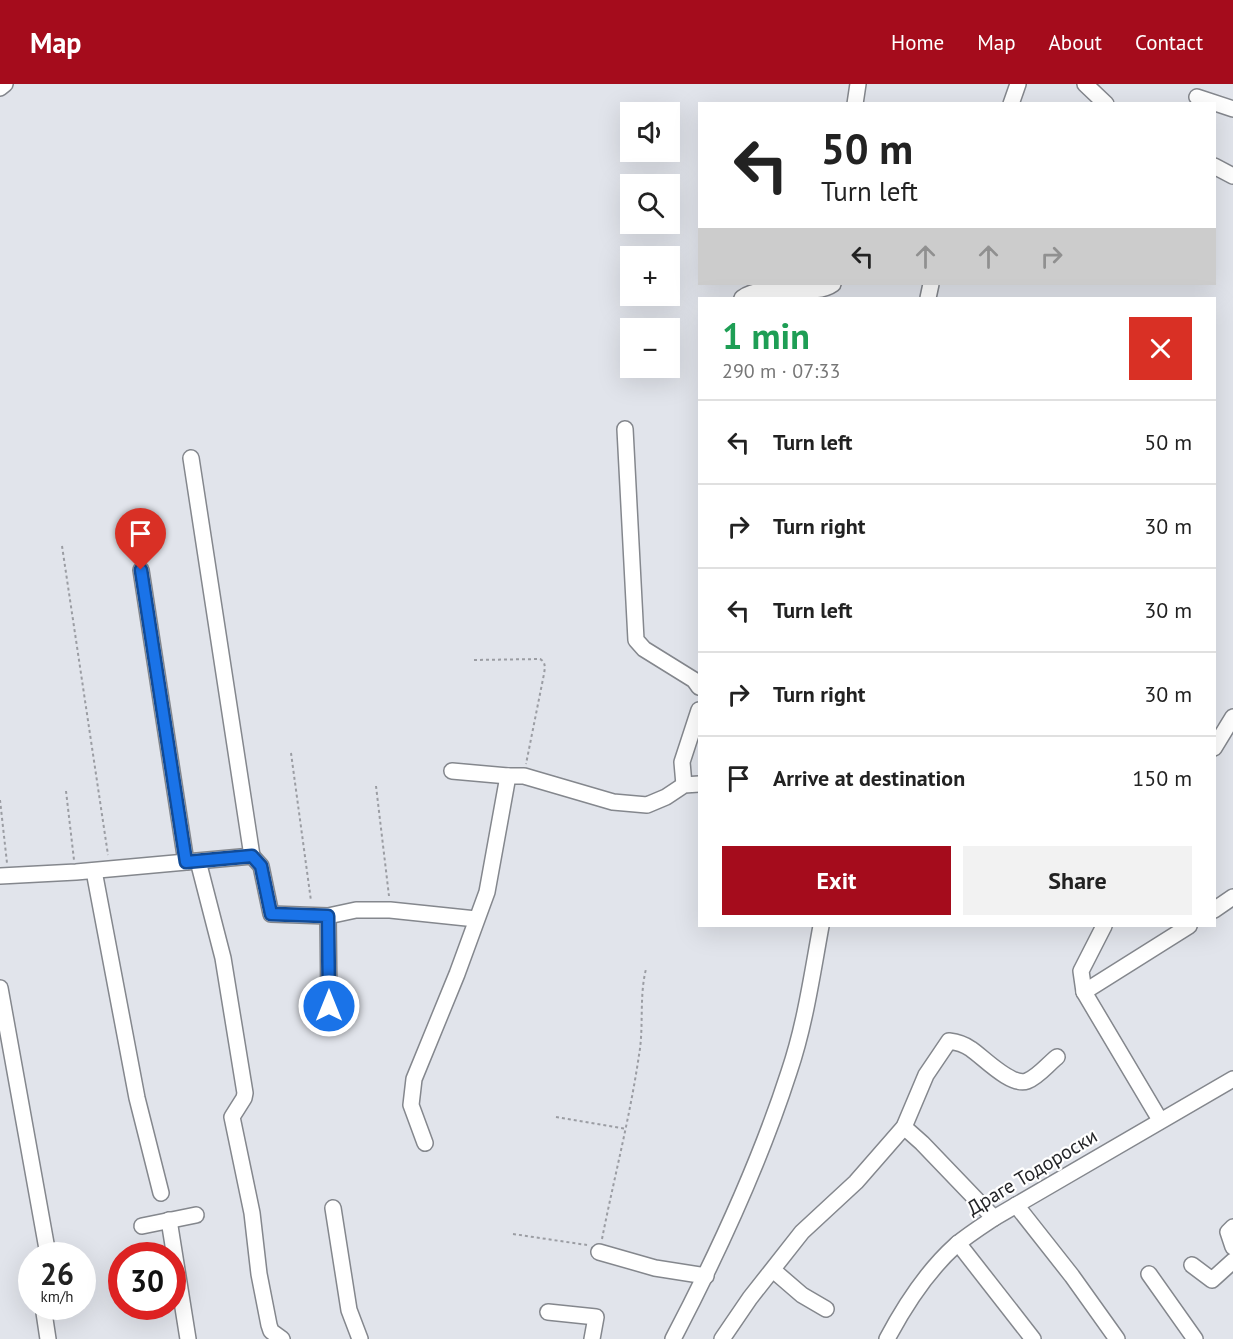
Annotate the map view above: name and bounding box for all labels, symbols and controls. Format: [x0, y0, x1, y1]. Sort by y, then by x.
text: Map [30, 24, 81, 61]
text: Home [891, 29, 944, 56]
text: Map [977, 29, 1016, 56]
text: About [1049, 29, 1102, 56]
text: Contact [1135, 29, 1203, 56]
map controls [620, 102, 680, 378]
button: sound [620, 102, 680, 162]
text: 50 m [821, 121, 913, 176]
icon: left [722, 126, 800, 204]
button: search [620, 174, 680, 234]
text: Turn left [821, 174, 918, 208]
icon: left [846, 240, 879, 273]
icon: ahead [909, 240, 942, 273]
icon: ahead [972, 240, 1005, 273]
icon: right [1035, 240, 1068, 273]
button: + [620, 246, 680, 306]
text: 1 min [722, 312, 810, 359]
button: close [1129, 317, 1192, 380]
button: − [620, 318, 680, 378]
text: 290 m · 07:33 [722, 358, 840, 384]
icon: left [722, 426, 755, 459]
text: Turn left [773, 428, 853, 456]
text: 50 m [1144, 428, 1192, 456]
pin [115, 508, 166, 570]
icon: right [722, 510, 755, 543]
text: Turn right [773, 512, 865, 540]
text: 30 m [1144, 512, 1192, 540]
icon: arrive [124, 517, 157, 550]
icon: left [722, 594, 755, 627]
text: Turn left [773, 596, 853, 624]
text: 30 m [1144, 596, 1192, 624]
icon: right [722, 678, 755, 711]
text: Turn right [773, 680, 865, 708]
text: 30 m [1144, 680, 1192, 708]
icon: arrive [722, 762, 755, 795]
text: Arrive at destination [773, 764, 965, 792]
text: 150 m [1132, 764, 1192, 792]
button: Exit [722, 846, 951, 915]
button: Share [963, 846, 1192, 915]
position arrow [297, 974, 361, 1038]
street label: Драге Тодороски [962, 1123, 1102, 1221]
speed limit sign: 30 [108, 1242, 186, 1320]
text: 26 [40, 1254, 74, 1293]
text: km/h [41, 1287, 73, 1306]

